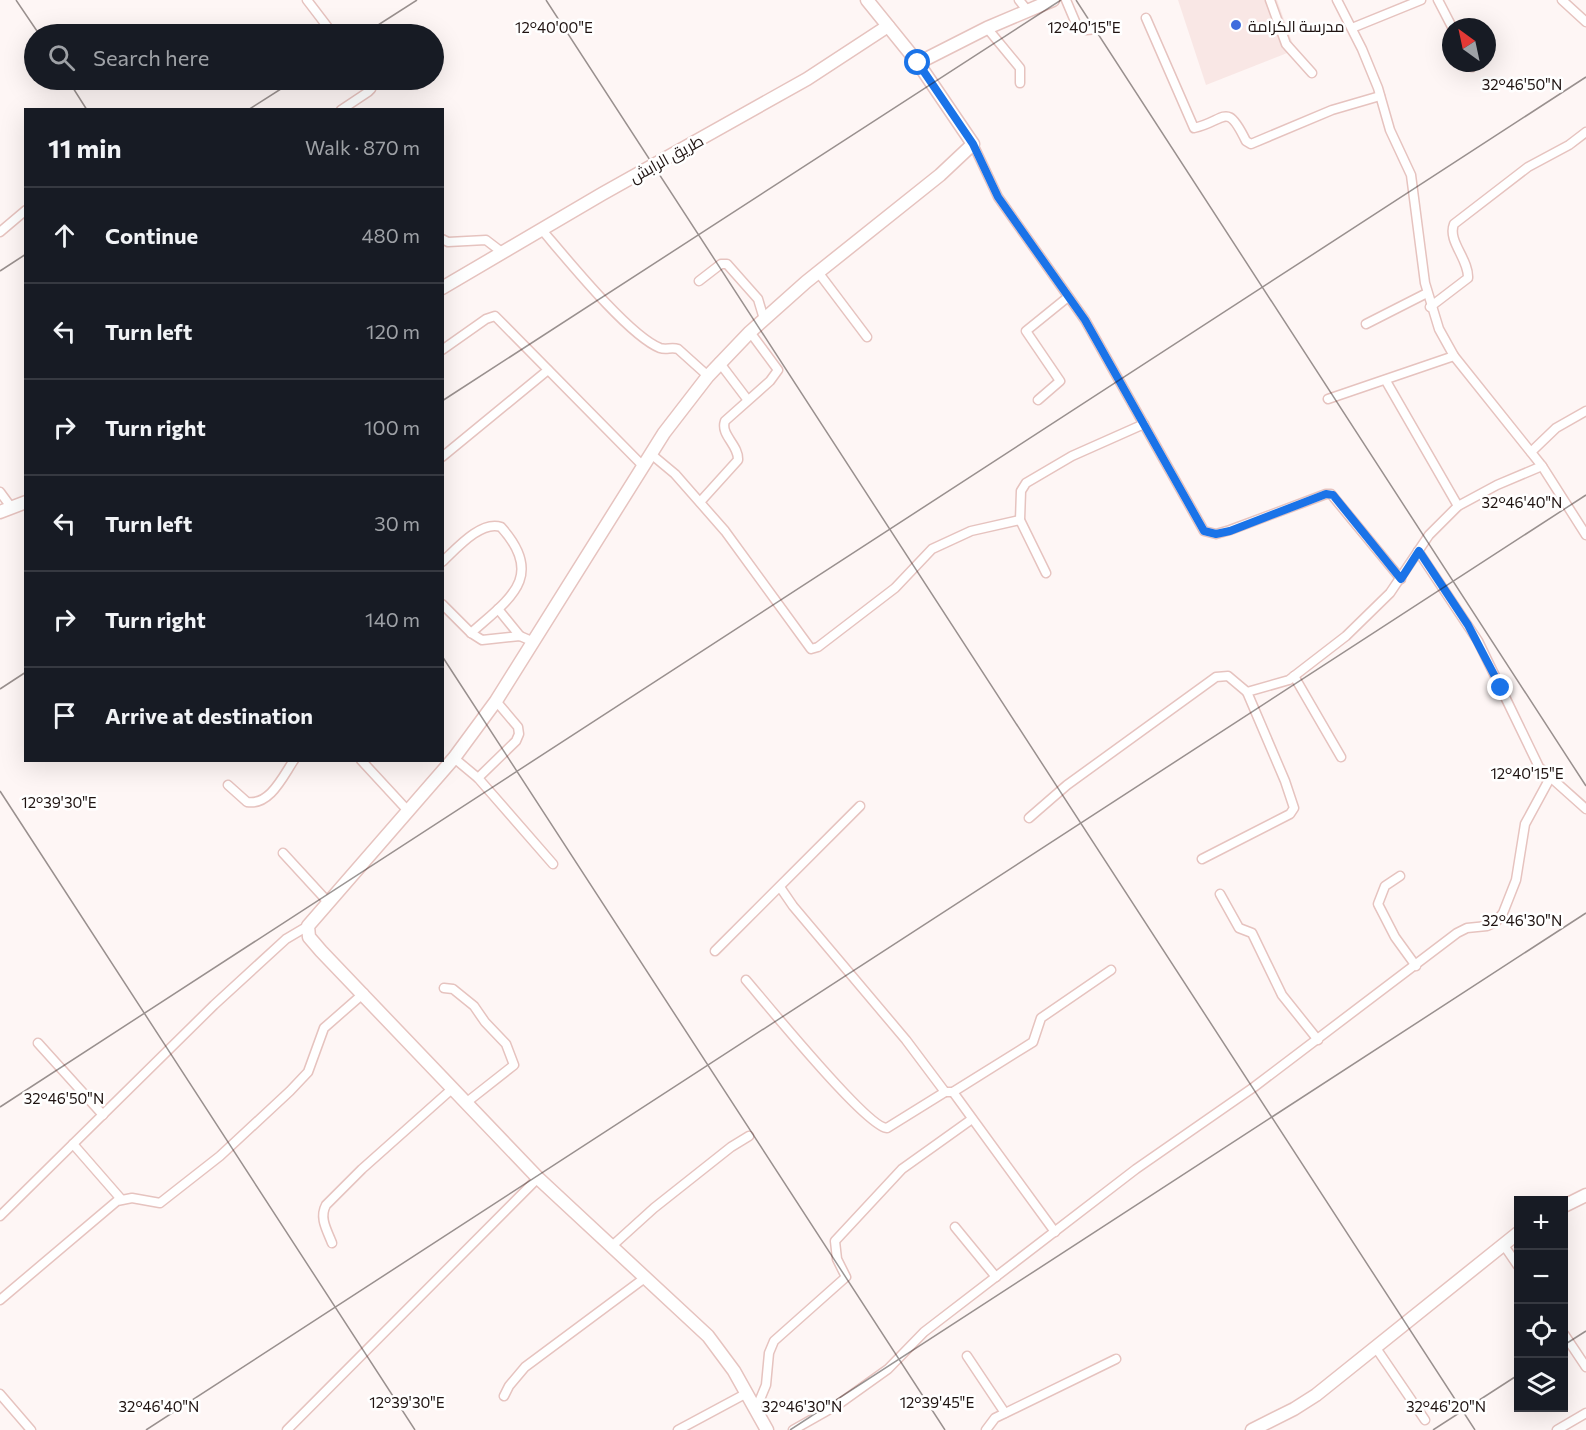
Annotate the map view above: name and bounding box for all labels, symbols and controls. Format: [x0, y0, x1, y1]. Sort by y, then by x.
place label: مدرسة الكرامة [1248, 16, 1344, 36]
text: 12°40'00"E [515, 18, 593, 36]
text: 12°40'15"E [1047, 18, 1121, 36]
marker: مدرسة الكرامة [1229, 18, 1243, 32]
north arrow [1442, 18, 1496, 72]
search box [24, 24, 444, 90]
icon: search [45, 41, 78, 74]
text: Search here [93, 44, 209, 71]
route start [904, 49, 930, 75]
text: 32°46'50"N [1482, 75, 1562, 93]
street label: طريق الرابش [626, 130, 707, 188]
text: 11 min [48, 132, 121, 163]
text: Walk · 870 m [305, 135, 420, 159]
icon: ahead [48, 219, 81, 252]
text: Continue [105, 222, 198, 249]
text: 480 m [362, 223, 420, 247]
icon: left [48, 315, 81, 348]
text: Turn left [105, 318, 192, 345]
text: 120 m [366, 319, 420, 343]
icon: right [48, 411, 81, 444]
text: Turn right [105, 414, 206, 441]
text: 100 m [364, 415, 420, 439]
text: 32°46'40"N [1482, 493, 1562, 511]
icon: left [48, 507, 81, 540]
text: Turn left [105, 510, 192, 537]
text: 30 m [374, 511, 420, 535]
icon: right [48, 603, 81, 636]
text: Turn right [105, 606, 206, 633]
text: 140 m [365, 607, 420, 631]
route end [1487, 674, 1513, 700]
icon: arrive [48, 699, 81, 732]
text: Arrive at destination [105, 702, 313, 729]
text: 12°40'15"E [1490, 764, 1564, 782]
text: 12°39'30"E [21, 793, 97, 811]
text: 32°46'30"N [1482, 911, 1562, 929]
text: 32°46'50"N [24, 1089, 104, 1107]
map controls [1514, 1196, 1568, 1412]
button: + [1514, 1196, 1568, 1250]
button: − [1514, 1250, 1568, 1304]
button: locate [1514, 1304, 1568, 1358]
button: layers [1514, 1358, 1568, 1412]
text: 12°39'30"E [369, 1393, 445, 1411]
text: 12°39'45"E [900, 1393, 974, 1411]
text: 32°46'40"N [119, 1397, 199, 1415]
text: 32°46'30"N [762, 1397, 842, 1415]
text: 32°46'20"N [1406, 1397, 1486, 1415]

